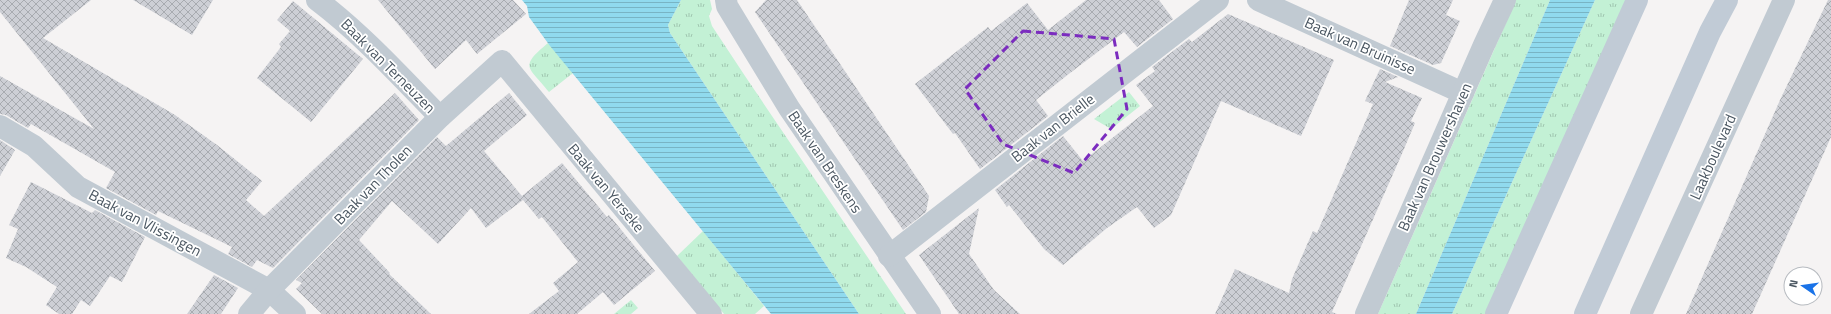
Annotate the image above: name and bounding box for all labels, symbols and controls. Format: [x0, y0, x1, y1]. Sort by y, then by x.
street label: Baak van Bruinisse [1301, 11, 1419, 80]
street label: Baak van Terneuzen [336, 13, 441, 118]
street label: Baak van Brouwershaven [1391, 79, 1478, 235]
street label: Baak van Brielle [1006, 88, 1099, 168]
street label: Baak van Breskens [783, 106, 868, 218]
street label: Laakboulevard [1683, 110, 1742, 203]
street label: Baak van Yerseke [562, 138, 650, 237]
street label: Baak van Tholen [328, 139, 417, 230]
street label: Baak van Vlissingen [85, 183, 206, 262]
north arrow [1783, 266, 1823, 306]
text: N [1785, 278, 1802, 289]

